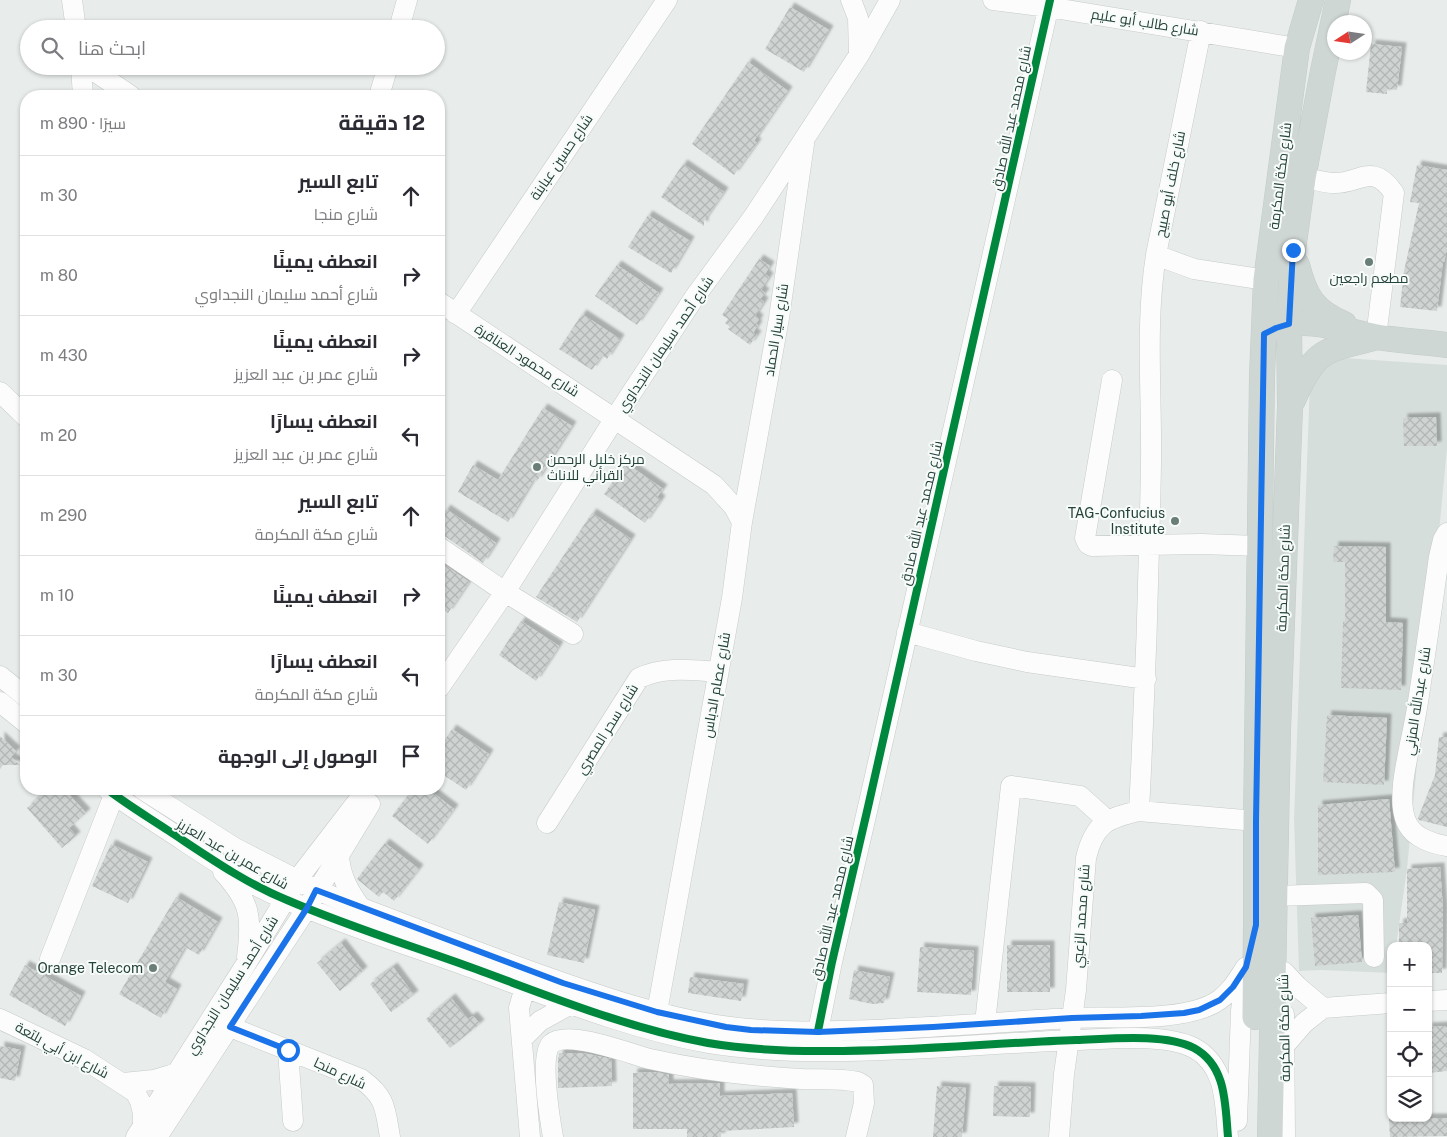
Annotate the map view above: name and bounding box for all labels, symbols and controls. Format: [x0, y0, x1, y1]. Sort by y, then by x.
street label: شارع طالب أبو عليم [1090, 5, 1200, 40]
north arrow [1327, 15, 1372, 60]
search box [20, 20, 445, 75]
icon: search [38, 34, 66, 62]
text: ابحث هنا [78, 37, 146, 59]
street label: شارع محمد عبد الله صادق [987, 44, 1035, 192]
text: 12 دقيقة [339, 110, 425, 135]
street label: شارع حسين عبابنة [526, 111, 596, 204]
text: سيرًا · 890 m [40, 114, 126, 133]
street label: شارع مكة المكرمة [1265, 122, 1296, 231]
street label: شارع خلف أبو صبيح [1151, 129, 1189, 239]
text: تابع السير [298, 170, 378, 192]
icon: ahead [397, 182, 425, 210]
text: 30 m [40, 186, 78, 205]
text: شارع منجا [314, 205, 378, 224]
route end [1282, 239, 1305, 262]
text: انعطف يمينًا [272, 250, 378, 272]
marker: مطعم راجعين [1363, 256, 1375, 268]
icon: right [397, 262, 425, 290]
text: 80 m [40, 266, 78, 285]
place label: مطعم راجعين [1329, 270, 1409, 288]
street label: شارع أحمد سليمان النجداوي [613, 273, 720, 417]
street label: شارع سيار الحماد [761, 282, 792, 378]
text: شارع أحمد سليمان النجداوي [195, 285, 378, 304]
street label: شارع محمود العناقرة [471, 320, 582, 401]
text: انعطف يمينًا [272, 330, 378, 352]
icon: right [397, 342, 425, 370]
text: 430 m [40, 346, 88, 365]
text: شارع عمر بن عبد العزيز [234, 365, 378, 384]
text: انعطف يسارًا [270, 410, 378, 432]
icon: left [397, 422, 425, 450]
text: 20 m [40, 426, 77, 445]
street label: شارع محمد عبد الله صادق [896, 439, 946, 587]
text: شارع عمر بن عبد العزيز [234, 445, 378, 464]
place label: مركز خليل الرحمن القرأني للاناث [547, 451, 645, 487]
marker: مركز خليل الرحمن القرأني للاناث [531, 461, 543, 473]
text: تابع السير [298, 490, 378, 512]
icon: ahead [397, 502, 425, 530]
place label: TAG-Confucius Institute [1068, 505, 1165, 537]
text: 290 m [40, 506, 87, 525]
marker: TAG-Confucius Institute [1169, 515, 1181, 527]
street label: شارع مكة المكرمة [1273, 524, 1294, 632]
text: شارع مكة المكرمة [255, 525, 378, 544]
icon: right [397, 582, 425, 610]
text: انعطف يمينًا [272, 585, 378, 607]
text: 10 m [40, 586, 74, 605]
street label: شارع عصام الدباس [699, 631, 735, 739]
street label: شارع عبدالله المزني [1400, 645, 1437, 757]
text: انعطف يسارًا [270, 650, 378, 672]
icon: left [397, 662, 425, 690]
text: 30 m [40, 666, 78, 685]
street label: شارع سحر المصري [573, 681, 645, 779]
text: شارع مكة المكرمة [255, 685, 378, 704]
icon: arrive [397, 742, 425, 770]
text: الوصول إلى الوجهة [218, 745, 378, 767]
street label: شارع عمر بن عبد العزيز [173, 815, 292, 893]
street label: شارع محمد عبد الله صادق [807, 834, 857, 982]
street label: شارع محمد الزعبي [1069, 864, 1097, 969]
street label: شارع أحمد سليمان النجداوي [182, 912, 285, 1059]
map controls [1387, 942, 1432, 1122]
button: + [1387, 942, 1432, 987]
place label: Orange Telecom [37, 960, 143, 976]
marker: Orange Telecom [147, 962, 159, 974]
street label: شارع مكة المكرمة [1275, 974, 1294, 1082]
button: − [1387, 987, 1432, 1032]
street label: شارع ابن أبي بلتعة [11, 1018, 112, 1085]
button: locate [1387, 1032, 1432, 1077]
route start [277, 1039, 300, 1062]
street label: شارع منجا [311, 1054, 369, 1093]
button: layers [1387, 1077, 1432, 1122]

